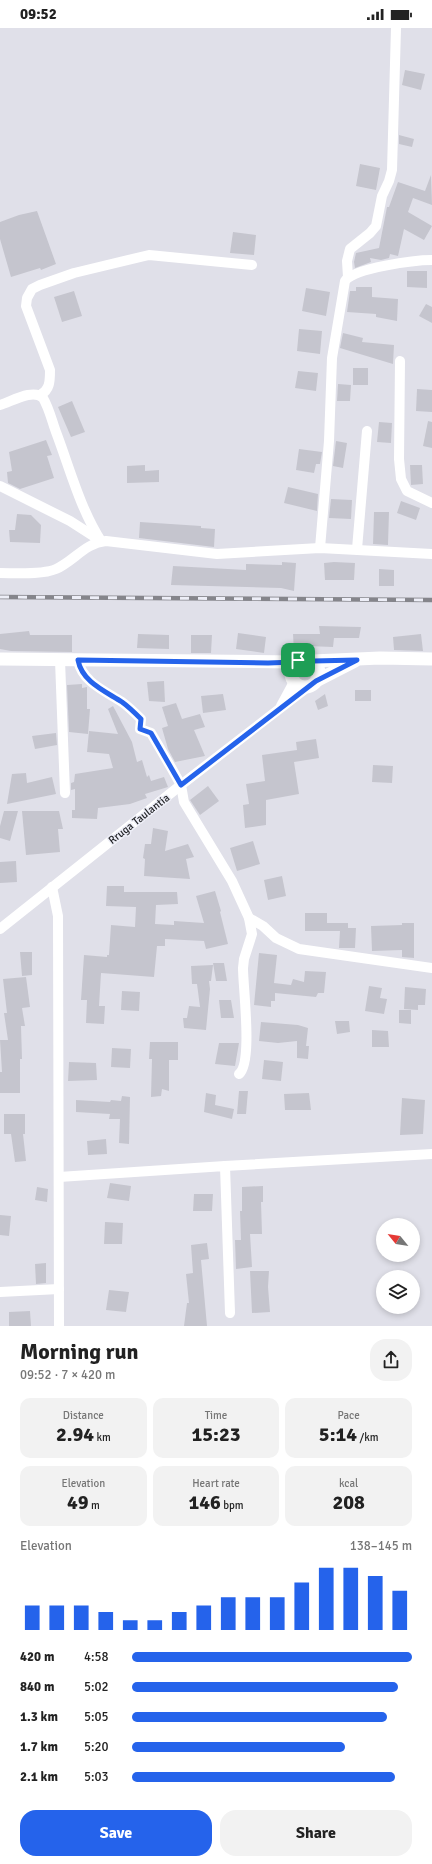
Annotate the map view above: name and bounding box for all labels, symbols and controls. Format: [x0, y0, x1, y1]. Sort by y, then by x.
text: 09:52 [20, 5, 57, 23]
pin [281, 643, 315, 677]
icon: arrive [287, 649, 309, 671]
street label: Rruga Taulantia [106, 791, 172, 847]
north arrow [376, 1218, 420, 1262]
map controls [376, 1218, 420, 1314]
button: layers [376, 1270, 420, 1314]
text: Morning run [20, 1338, 139, 1365]
button: share [370, 1339, 412, 1381]
text: 09:52 · 7 × 420 m [20, 1367, 115, 1383]
text: Distance [63, 1409, 104, 1422]
text: Time [205, 1409, 227, 1422]
text: Pace [338, 1409, 360, 1422]
text: 2.94 [56, 1422, 94, 1447]
text: 15:23 [191, 1422, 241, 1447]
text: 5:14 [319, 1422, 357, 1447]
text: km [94, 1431, 111, 1444]
text: /km [357, 1431, 378, 1444]
text: Elevation [61, 1477, 105, 1490]
text: Heart rate [192, 1477, 240, 1490]
text: kcal [339, 1477, 358, 1490]
text: 49 [67, 1490, 89, 1515]
text: 146 [188, 1490, 221, 1515]
text: 208 [332, 1490, 365, 1515]
text: m [89, 1499, 100, 1512]
text: bpm [221, 1499, 244, 1512]
text: Elevation [20, 1538, 72, 1554]
text: 138–145 m [350, 1538, 412, 1554]
text: 420 m [20, 1649, 54, 1665]
text: 4:58 [84, 1649, 109, 1665]
text: 840 m [20, 1679, 54, 1695]
text: 5:02 [84, 1679, 109, 1695]
text: 1.3 km [20, 1709, 58, 1725]
text: 5:05 [84, 1709, 109, 1725]
text: 1.7 km [20, 1739, 58, 1755]
text: 5:20 [84, 1739, 109, 1755]
text: 2.1 km [20, 1769, 58, 1785]
text: 5:03 [84, 1769, 109, 1785]
button: Save [20, 1810, 212, 1856]
button: Share [220, 1810, 412, 1856]

